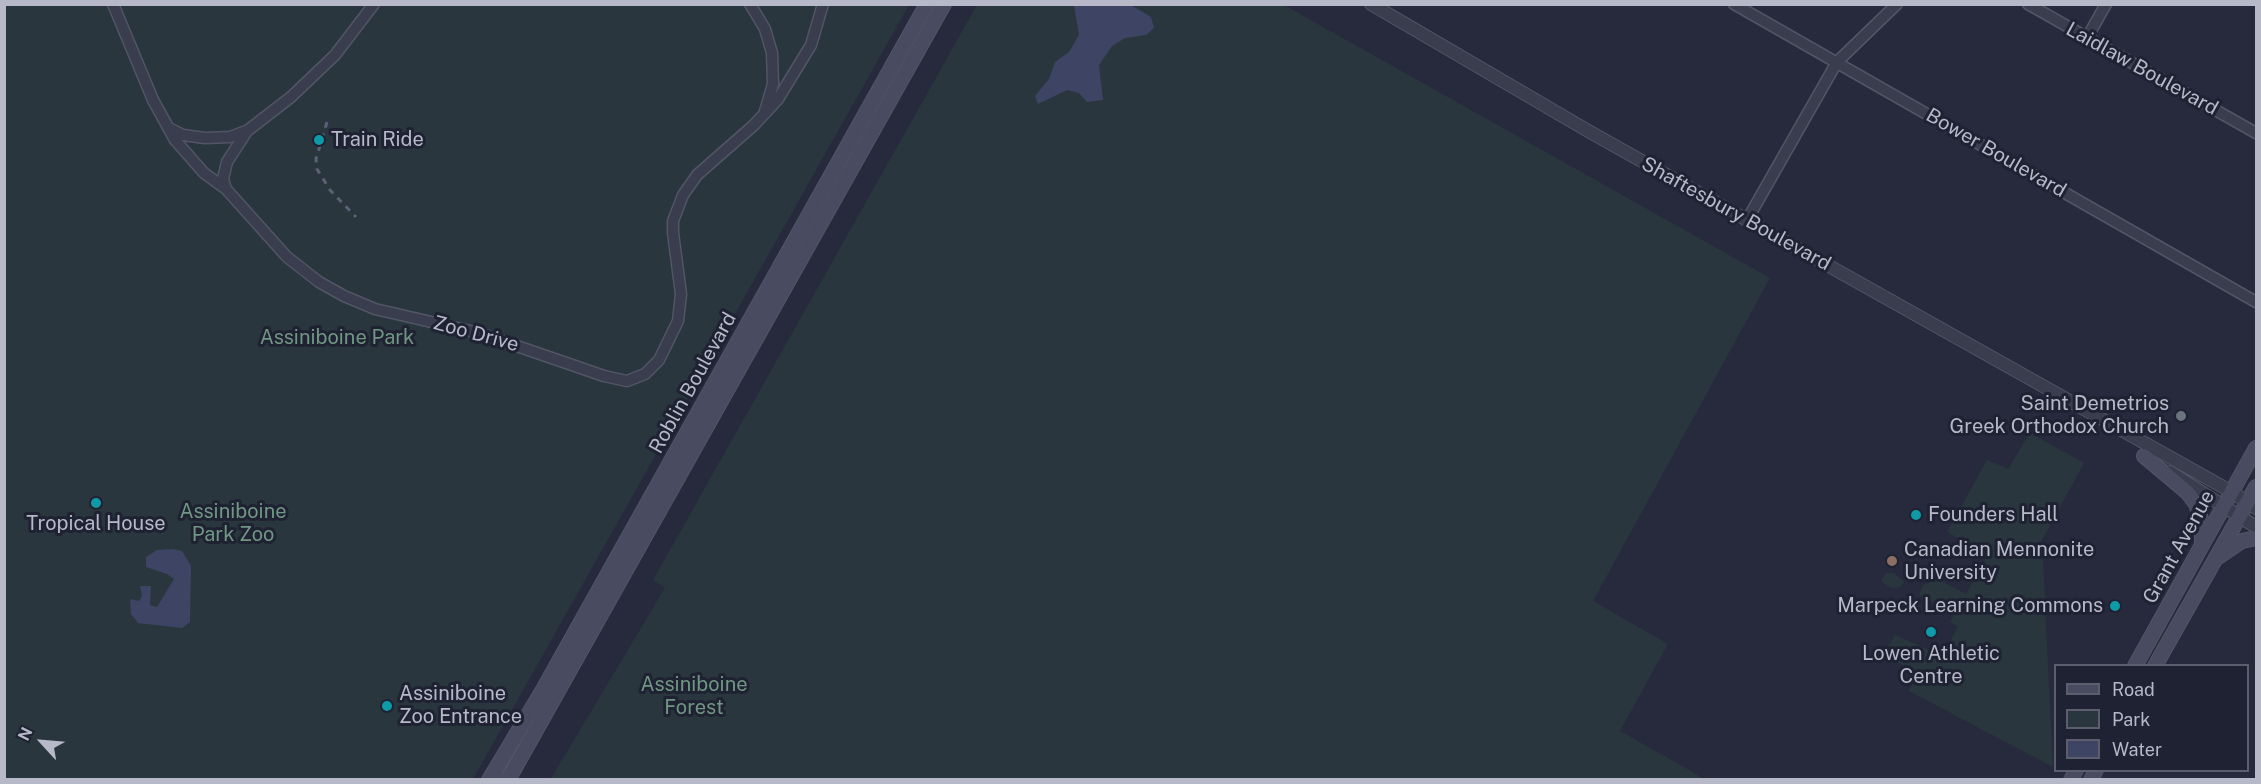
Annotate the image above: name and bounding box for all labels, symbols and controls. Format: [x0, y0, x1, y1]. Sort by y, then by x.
street label: Laidlaw Boulevard [2062, 17, 2222, 121]
street label: Bower Boulevard [1922, 103, 2070, 203]
place label: Train Ride [331, 128, 424, 152]
marker: Train Ride [312, 133, 326, 147]
street label: Shaftesbury Boulevard [1637, 152, 1835, 276]
street label: Roblin Boulevard [644, 308, 742, 458]
street label: Zoo Drive [430, 311, 522, 357]
park label: Assiniboine Park [260, 326, 414, 350]
place label: Saint Demetrios Greek Orthodox Church [1950, 392, 2169, 439]
marker: Saint Demetrios Greek Orthodox Church [2174, 409, 2188, 423]
street label: Grant Avenue [2138, 486, 2220, 608]
marker: Tropical House [89, 496, 103, 510]
park label: Assiniboine Park Zoo [180, 500, 286, 547]
place label: Founders Hall [1928, 503, 2058, 527]
marker: Founders Hall [1909, 508, 1923, 522]
place label: Tropical House [26, 512, 166, 536]
place label: Canadian Mennonite University [1904, 538, 2094, 585]
marker: Canadian Mennonite University [1885, 554, 1899, 568]
place label: Marpeck Learning Commons [1837, 594, 2103, 618]
marker: Marpeck Learning Commons [2108, 599, 2122, 613]
marker: Lowen Athletic Centre [1924, 625, 1938, 639]
place label: Lowen Athletic Centre [1862, 642, 2000, 689]
legend [2054, 664, 2249, 772]
park label: Assiniboine Forest [641, 673, 747, 720]
text: Road [2112, 679, 2155, 700]
place label: Assiniboine Zoo Entrance [399, 682, 522, 729]
marker: Assiniboine Zoo Entrance [380, 699, 394, 713]
text: Park [2112, 709, 2150, 730]
north arrow [12, 712, 72, 772]
text: N [14, 724, 37, 744]
text: Water [2112, 739, 2162, 760]

